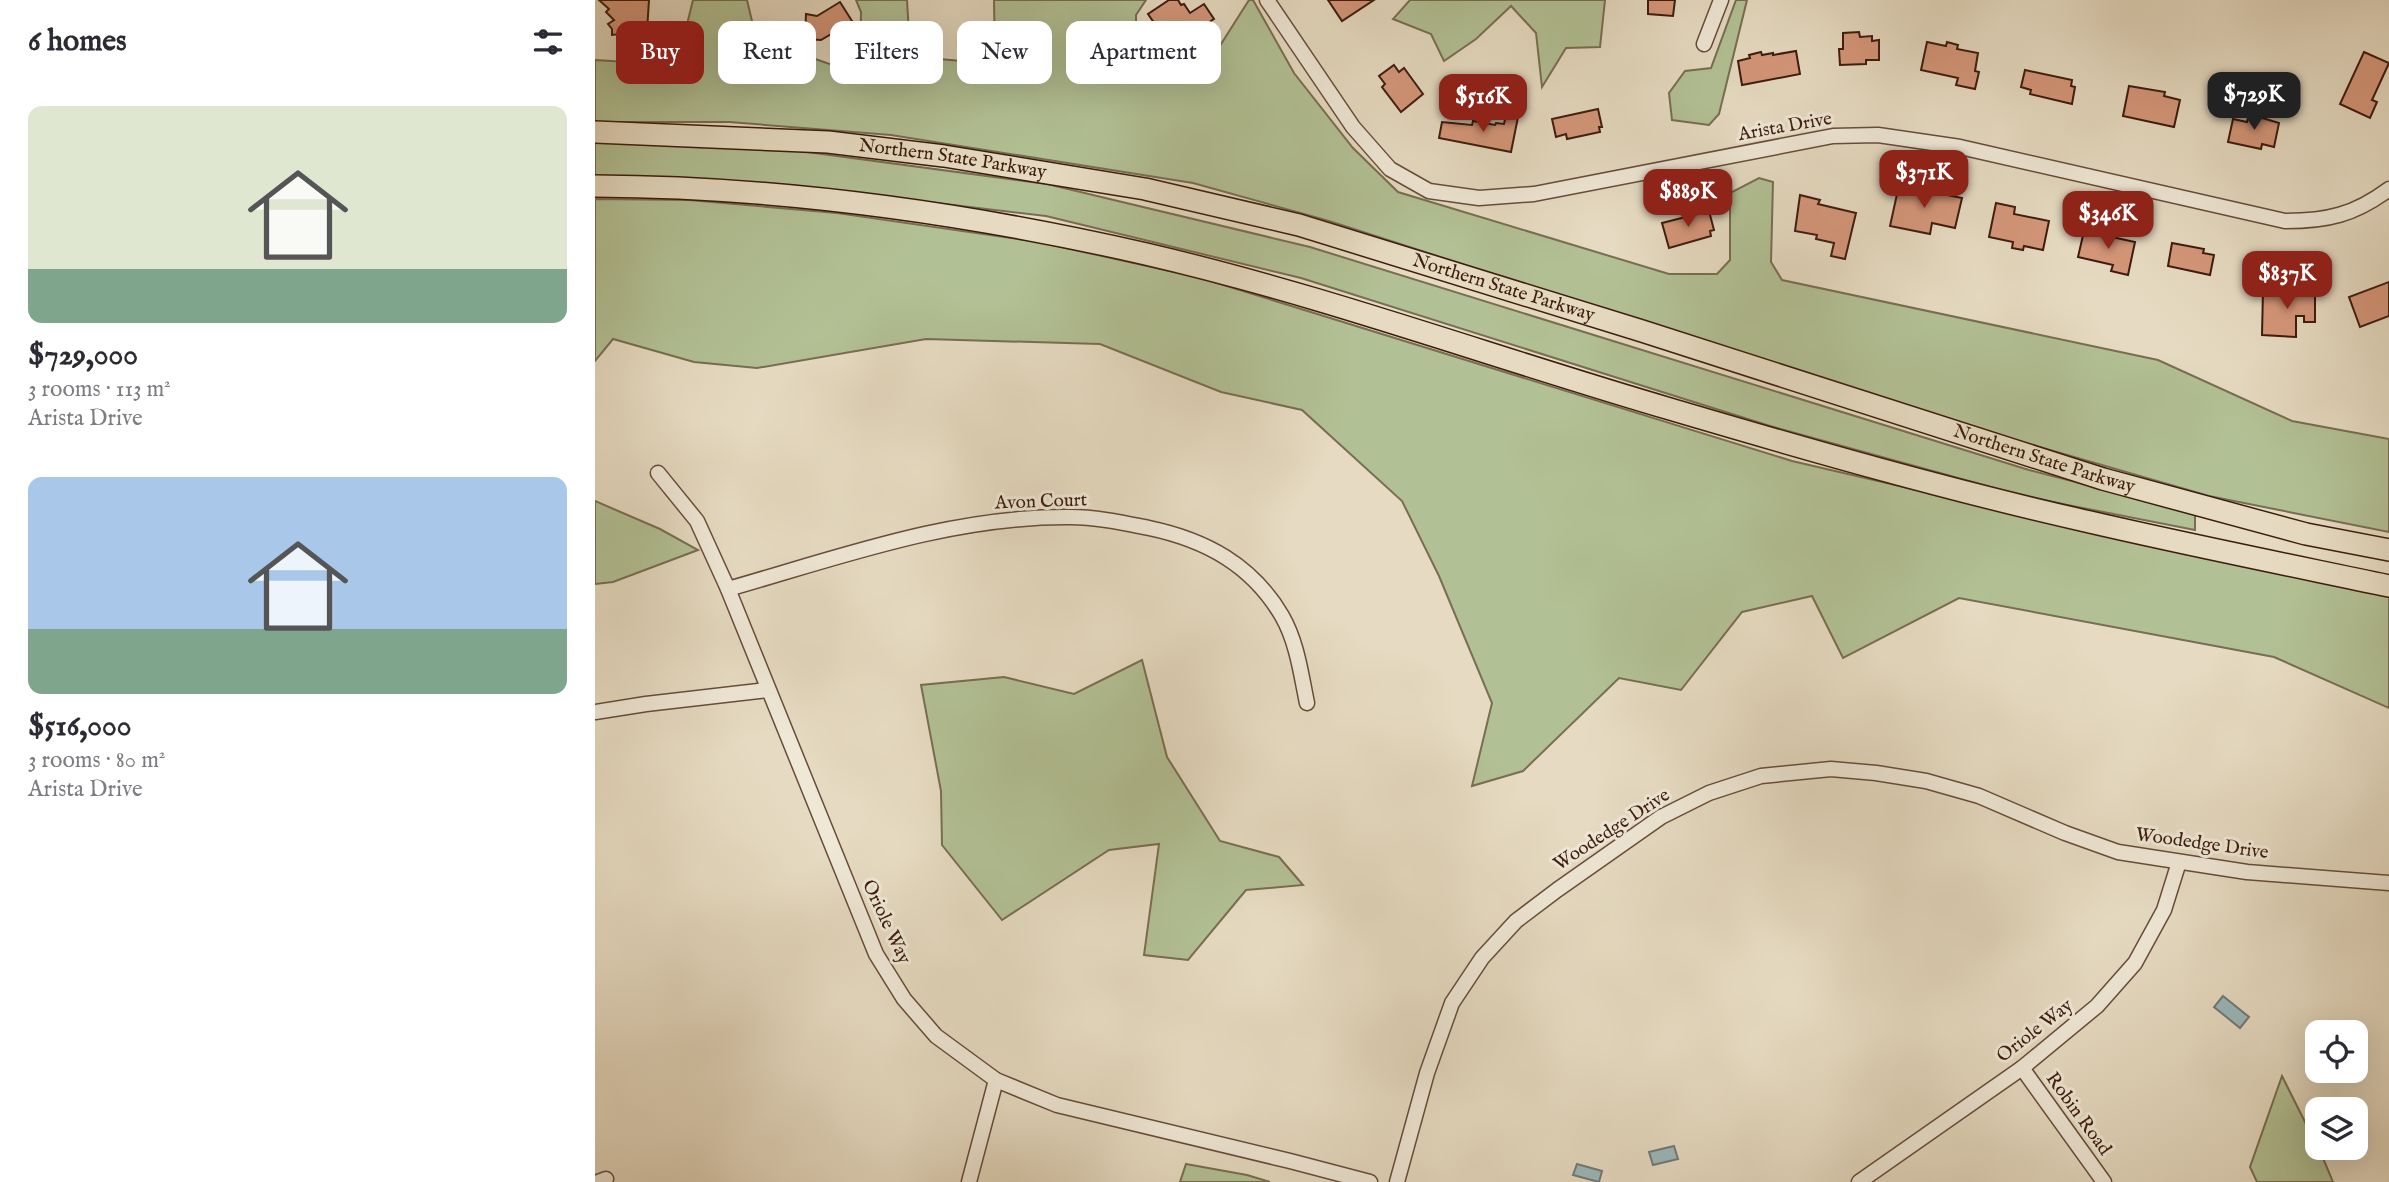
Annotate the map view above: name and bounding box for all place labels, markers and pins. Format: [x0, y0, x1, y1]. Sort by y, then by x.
pin: $729K [2205, 72, 2303, 132]
pin: $516K [1434, 74, 1532, 134]
pin: $371K [1875, 150, 1973, 210]
pin: $889K [1639, 170, 1737, 229]
pin: $346K [2059, 191, 2157, 251]
pin: $837K [2238, 252, 2336, 311]

